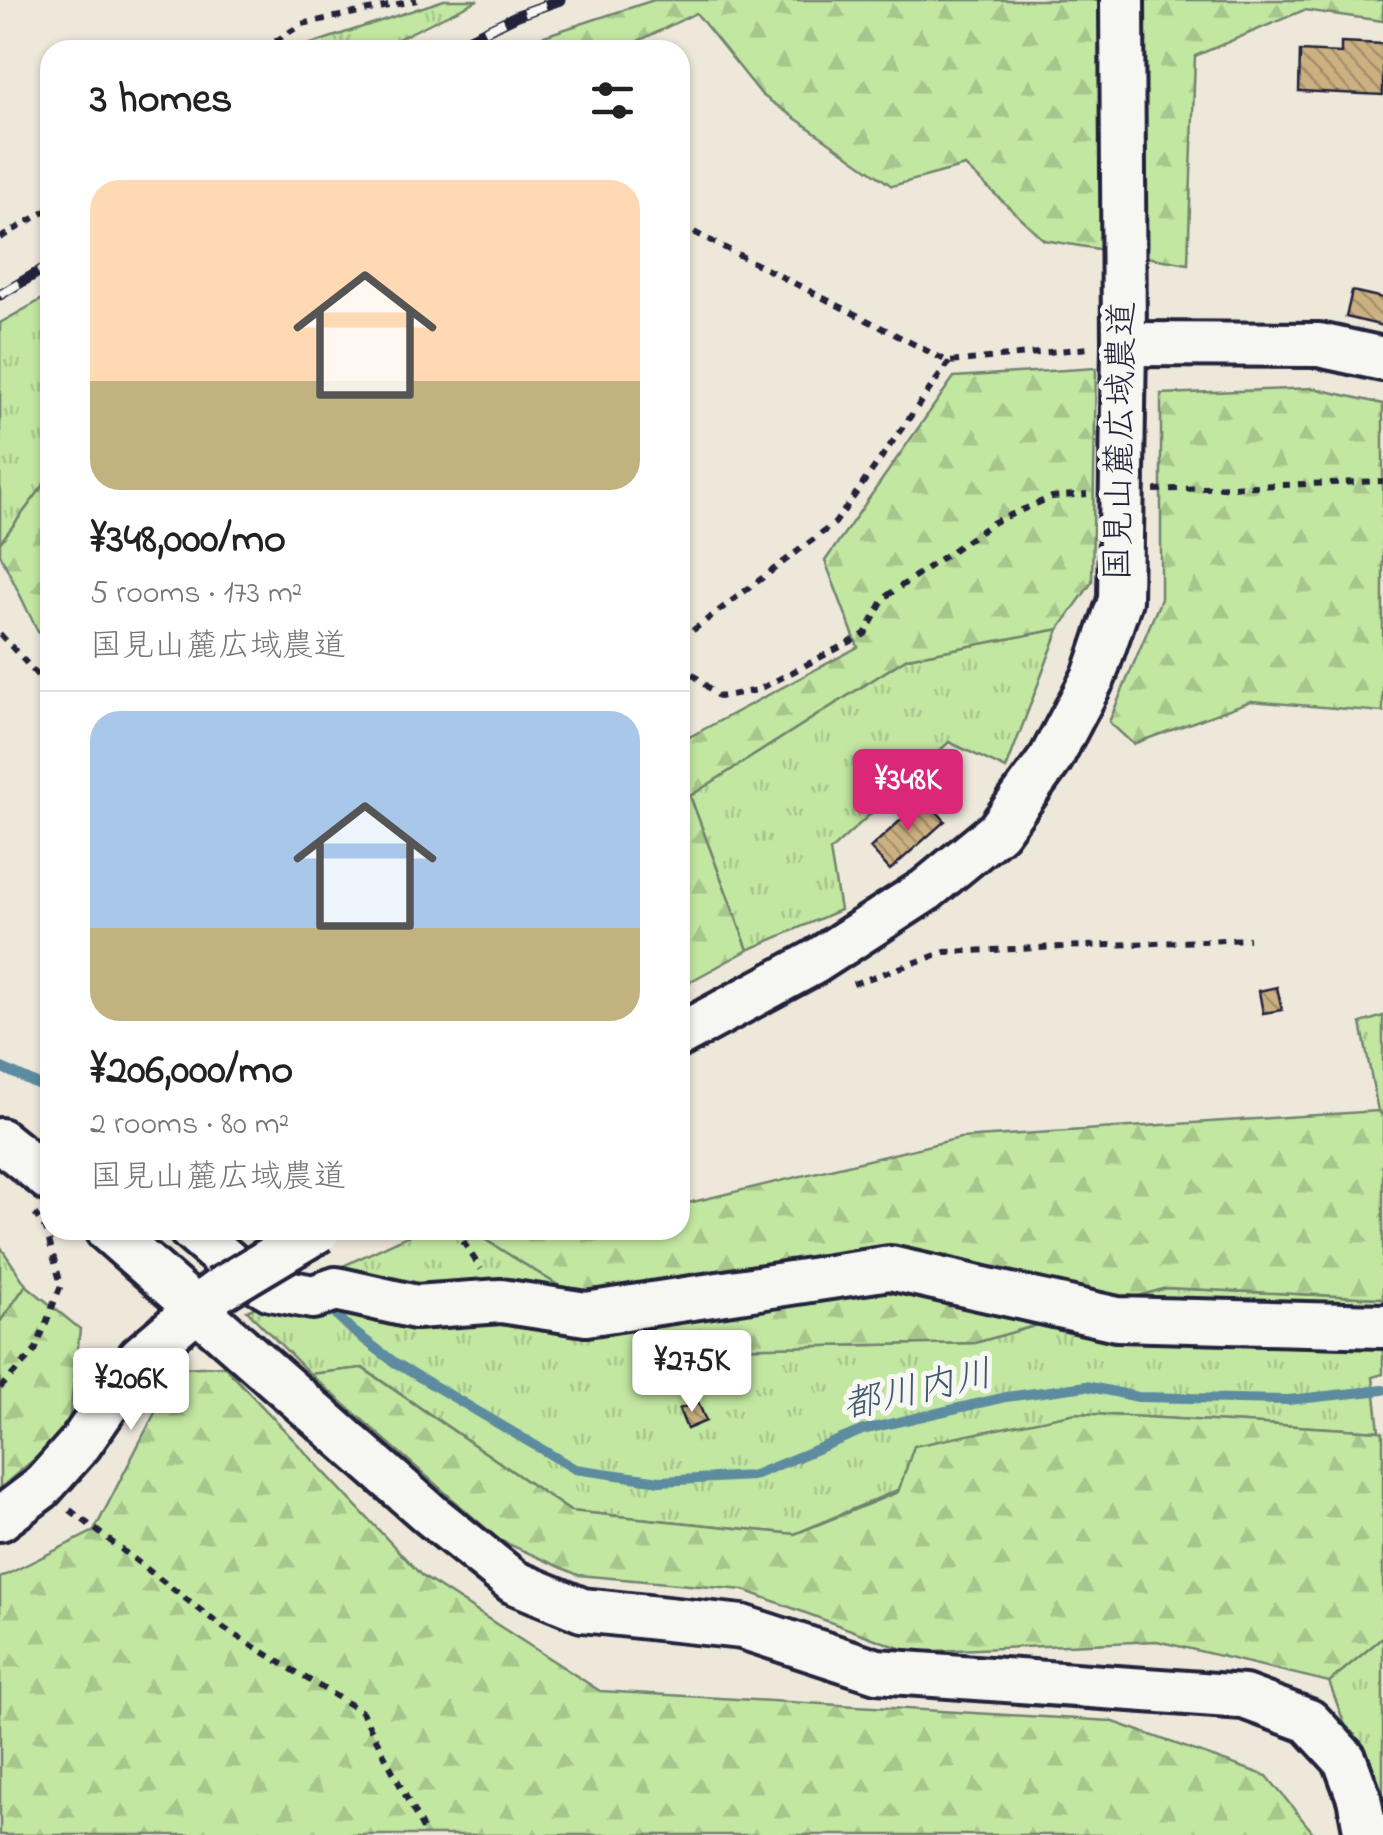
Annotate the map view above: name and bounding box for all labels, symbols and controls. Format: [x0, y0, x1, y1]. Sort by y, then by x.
text: 3 homes [90, 70, 232, 131]
icon: filters [585, 73, 640, 128]
icon: home [275, 245, 455, 425]
street label: 国見山麓広域農道 [1094, 301, 1150, 581]
text: ¥348,000/mo [90, 510, 286, 571]
text: 5 rooms · 173 m² [90, 571, 302, 618]
text: 国見山麓広域農道 [90, 624, 346, 671]
pin: ¥348K [838, 749, 978, 834]
text: ¥348K [875, 758, 941, 805]
icon: home [275, 776, 455, 956]
text: ¥206,000/mo [90, 1041, 293, 1102]
text: 2 rooms · 80 m² [90, 1102, 289, 1149]
text: 国見山麓広域農道 [90, 1155, 346, 1202]
pin: ¥275K [622, 1330, 762, 1415]
text: ¥275K [654, 1339, 730, 1386]
pin: ¥206K [61, 1348, 201, 1433]
water label: 都川内川 [838, 1348, 998, 1436]
text: ¥206K [95, 1357, 167, 1404]

